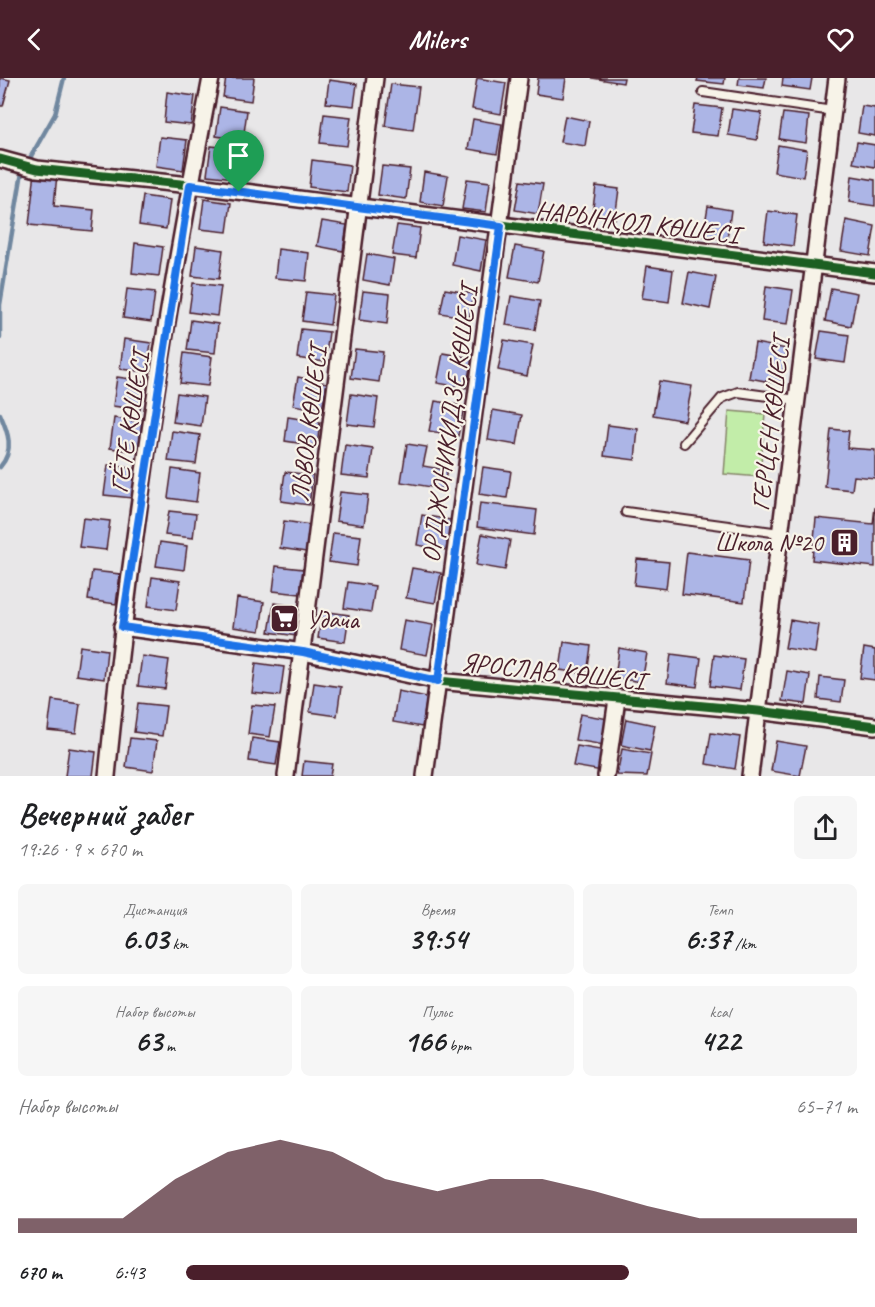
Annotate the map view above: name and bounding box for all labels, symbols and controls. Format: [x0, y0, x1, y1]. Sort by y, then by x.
text: Milers [408, 22, 467, 56]
icon: back [18, 23, 51, 56]
icon: heart [824, 23, 857, 56]
pin [213, 130, 264, 192]
icon: arrive [222, 139, 255, 172]
street label: НАРЫНҚОЛ КӨШЕСІ [533, 194, 746, 252]
street label: ОРДЖОНИКИДЗЕ КӨШЕСІ [414, 278, 486, 565]
street label: ГЕРЦЕН КӨШЕСІ [744, 330, 798, 512]
street label: ЛЬВОВ КӨШЕСІ [283, 339, 335, 504]
street label: ГЁТЕ КӨШЕСІ [102, 344, 158, 495]
place label: Школа №20 [714, 526, 825, 559]
building icon: Школа №20 [828, 526, 860, 558]
supermarket icon: Удача [269, 603, 301, 635]
place label: Удача [306, 603, 360, 636]
street label: ЯРОСЛАВ КӨШЕСІ [460, 645, 652, 698]
text: Вечерний забег [18, 793, 191, 835]
button: share [794, 796, 857, 859]
text: 19:26 · 9 × 670 m [18, 837, 142, 862]
text: Дистанция [123, 900, 187, 920]
text: Время [421, 900, 454, 920]
text: Темп [707, 900, 733, 920]
text: 6.03 [122, 920, 169, 958]
text: 39:54 [408, 920, 467, 958]
text: 6:37 [684, 920, 731, 958]
text: km [169, 934, 188, 954]
text: /km [731, 934, 756, 954]
text: Набор высоты [115, 1002, 195, 1022]
text: Пульс [422, 1002, 453, 1022]
text: kcal [710, 1002, 731, 1022]
text: 63 [135, 1022, 162, 1060]
text: 166 [404, 1022, 445, 1060]
text: 422 [700, 1022, 740, 1060]
text: m [162, 1036, 175, 1056]
text: bpm [445, 1036, 471, 1056]
text: Набор высоты [18, 1094, 117, 1119]
text: 65–71 m [796, 1094, 857, 1119]
text: 670 m [18, 1260, 62, 1285]
text: 6:43 [114, 1260, 145, 1285]

